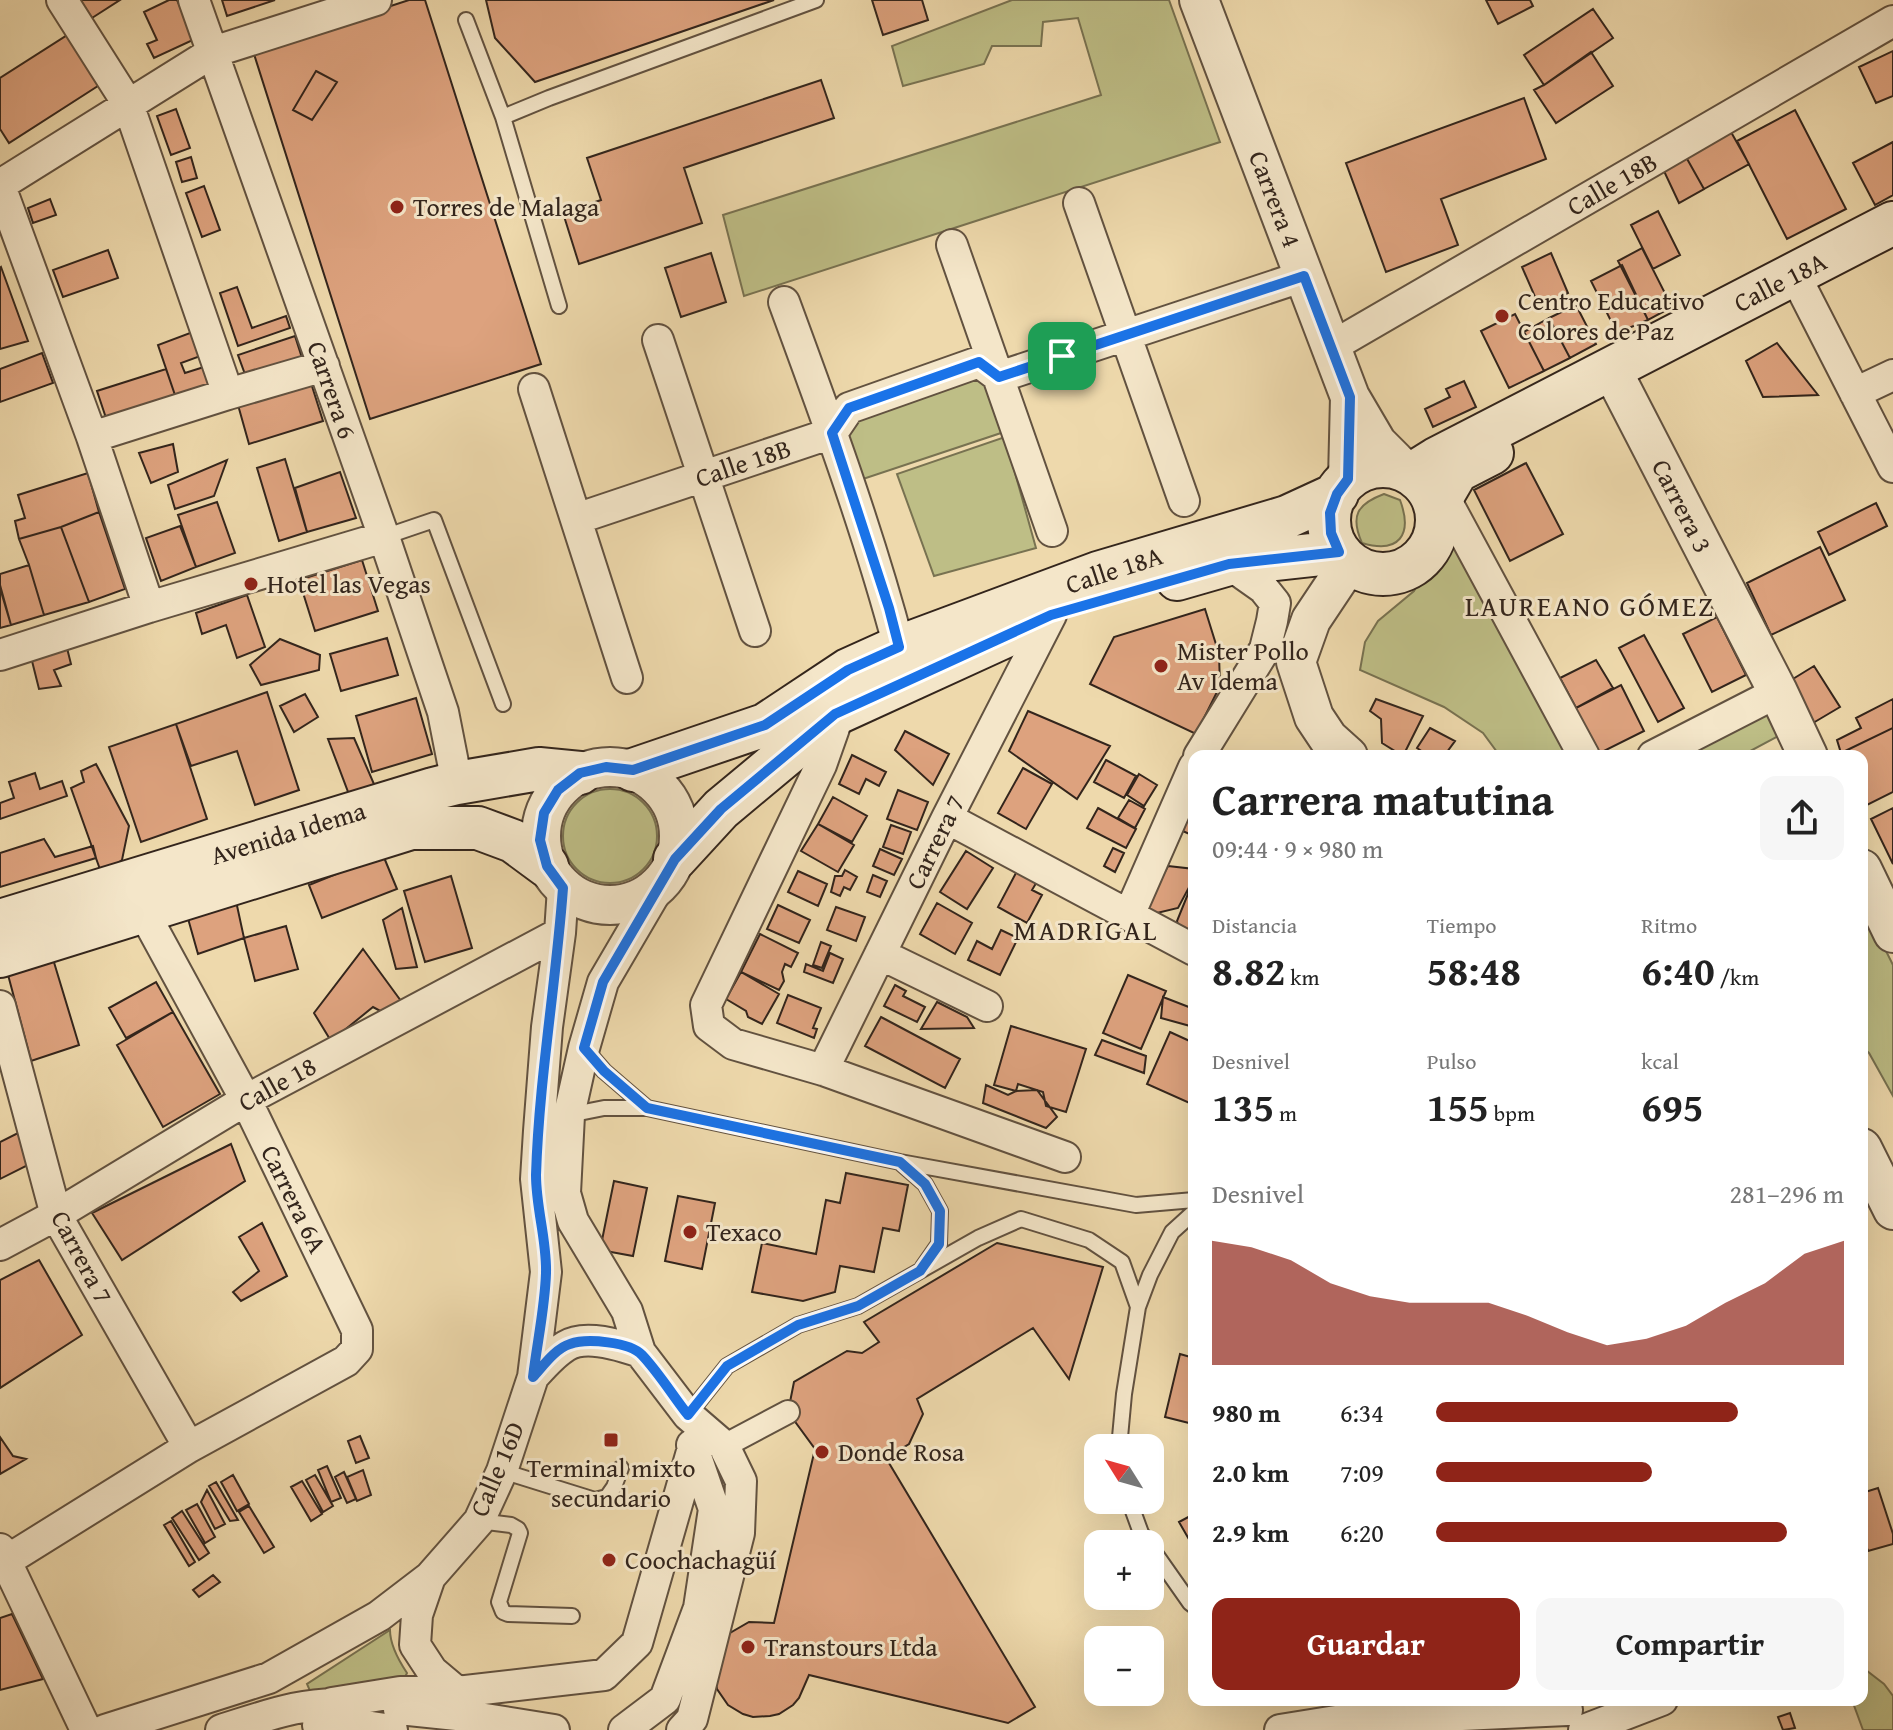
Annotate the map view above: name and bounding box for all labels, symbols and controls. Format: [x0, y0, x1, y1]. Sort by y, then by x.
street label: Calle 18B [1559, 142, 1664, 225]
street label: Carrera 4 [1239, 145, 1312, 253]
place label: Torres de Malaga [413, 187, 600, 226]
marker: Torres de Malaga [388, 198, 406, 216]
street label: Calle 18A [1726, 241, 1833, 322]
place label: Centro Educativo Colores de Paz [1518, 281, 1705, 350]
marker: Centro Educativo Colores de Paz [1493, 307, 1511, 325]
pin [1028, 322, 1096, 390]
icon: arrive [1040, 334, 1084, 378]
street label: Carrera 6 [298, 336, 367, 444]
street label: Calle 18B [690, 428, 796, 497]
street label: Carrera 3 [1642, 452, 1723, 559]
street label: Calle 18A [1060, 535, 1168, 603]
place label: Hotel las Vegas [267, 564, 431, 603]
marker: Hotel las Vegas [242, 575, 260, 593]
district label: LAUREANO GÓMEZ [1465, 585, 1715, 626]
place label: Mister Pollo Av Idema [1177, 631, 1309, 700]
marker: Mister Pollo Av Idema [1152, 657, 1170, 675]
text: Carrera matutina [1212, 767, 1554, 831]
button: share [1760, 776, 1844, 860]
street label: Carrera 7 [895, 788, 974, 896]
street label: Avenida Idema [205, 790, 371, 875]
text: 09:44 · 9 × 980 m [1212, 829, 1383, 868]
district label: MADRIGAL [1014, 909, 1158, 950]
text: Distancia [1212, 909, 1297, 941]
text: Tiempo [1427, 909, 1497, 941]
text: Ritmo [1641, 909, 1697, 941]
text: 8.82 [1212, 941, 1285, 1000]
text: 58:48 [1427, 941, 1521, 1000]
text: 6:40 [1641, 941, 1715, 1000]
text: km [1285, 961, 1319, 993]
text: /km [1715, 961, 1759, 993]
text: Desnivel [1212, 1045, 1290, 1077]
text: Pulso [1427, 1045, 1477, 1077]
text: kcal [1641, 1045, 1679, 1077]
street label: Calle 18 [231, 1046, 323, 1121]
text: 135 [1212, 1077, 1274, 1136]
text: 155 [1427, 1077, 1489, 1136]
text: 695 [1641, 1077, 1704, 1136]
text: m [1274, 1097, 1297, 1129]
text: bpm [1489, 1097, 1535, 1129]
street label: Carrera 6A [251, 1138, 338, 1260]
text: Desnivel [1212, 1174, 1304, 1213]
text: 281–296 m [1730, 1174, 1844, 1213]
street label: Carrera 7 [42, 1203, 123, 1310]
place label: Texaco [706, 1212, 782, 1251]
marker: Texaco [681, 1223, 699, 1241]
text: 980 m [1212, 1393, 1280, 1432]
text: 6:34 [1340, 1393, 1384, 1432]
street label: Calle 16D [459, 1415, 534, 1522]
marker: Terminal mixto secundario [602, 1431, 620, 1449]
place label: Donde Rosa [838, 1432, 965, 1471]
north arrow [1084, 1434, 1164, 1514]
map controls [1084, 1434, 1164, 1706]
marker: Donde Rosa [813, 1443, 831, 1461]
place label: Terminal mixto secundario [526, 1448, 696, 1517]
text: 2.0 km [1212, 1453, 1289, 1492]
text: 7:09 [1340, 1453, 1384, 1492]
text: 2.9 km [1212, 1513, 1289, 1552]
text: 6:20 [1340, 1513, 1384, 1552]
button: + [1084, 1530, 1164, 1610]
place label: Coochachagüí [625, 1540, 777, 1579]
marker: Coochachagüí [600, 1551, 618, 1569]
button: Guardar [1212, 1598, 1520, 1690]
button: Compartir [1536, 1598, 1844, 1690]
button: − [1084, 1626, 1164, 1706]
place label: Transtours Ltda [764, 1627, 938, 1666]
marker: Transtours Ltda [739, 1638, 757, 1656]

